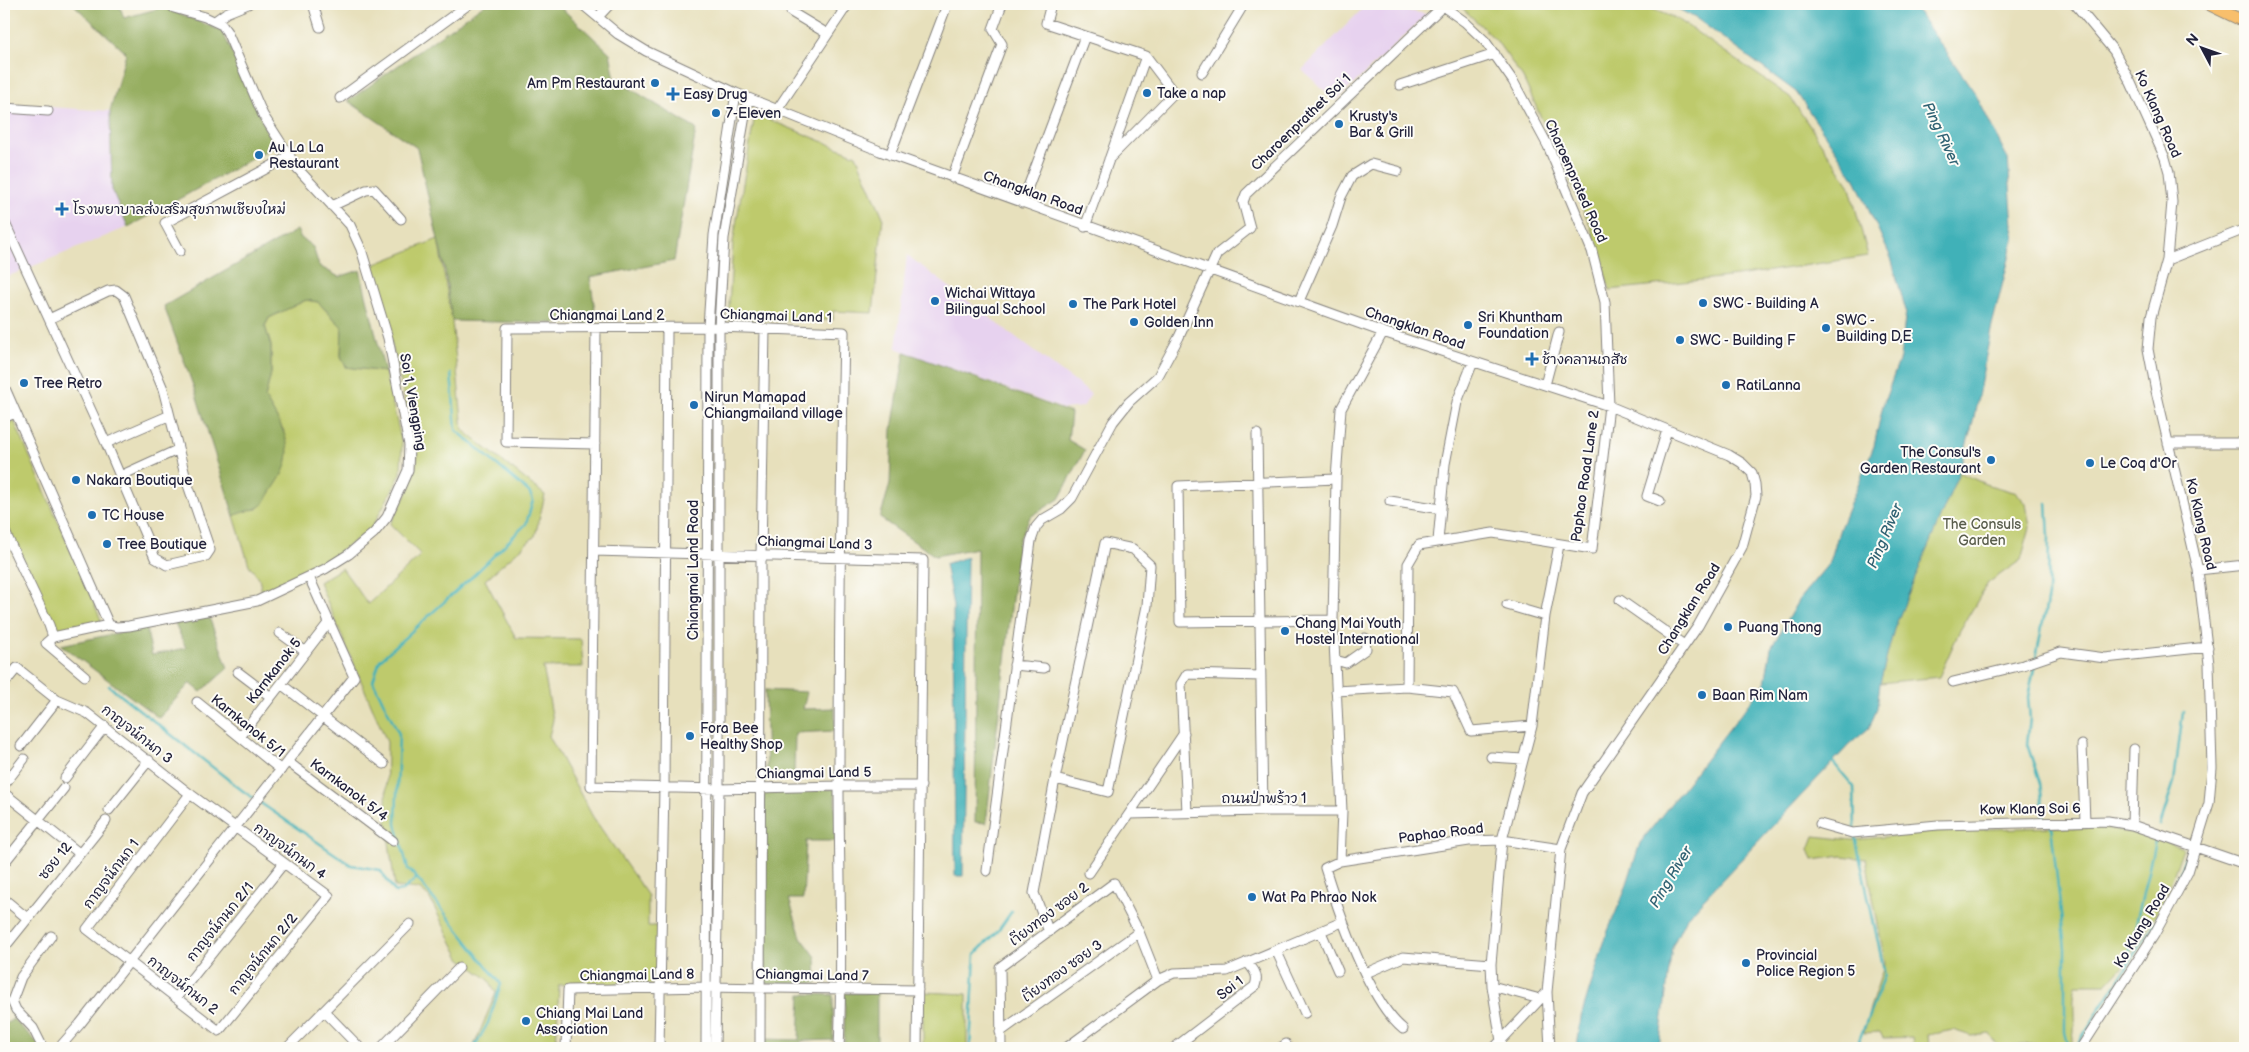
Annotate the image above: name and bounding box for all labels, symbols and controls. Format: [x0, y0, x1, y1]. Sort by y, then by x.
north arrow [2176, 22, 2226, 72]
text: N [2183, 30, 2202, 49]
street label: Ko Klang Road [2131, 68, 2185, 160]
street label: Charoenprathet Soi 1 [1247, 70, 1355, 174]
place label: Am Pm Restaurant [527, 75, 646, 92]
marker: Am Pm Restaurant [649, 77, 661, 89]
place label: Take a nap [1157, 85, 1226, 102]
place label: Easy Drug [683, 86, 748, 103]
marker: Take a nap [1141, 87, 1153, 99]
marker: Easy Drug [667, 88, 679, 100]
water label: Ping River [1918, 99, 1965, 170]
place label: 7-Eleven [726, 105, 781, 122]
marker: 7-Eleven [710, 107, 722, 119]
place label: Krusty's Bar & Grill [1349, 108, 1413, 141]
street label: Charoenprated Road [1541, 117, 1611, 245]
marker: Krusty's Bar & Grill [1333, 118, 1345, 130]
place label: Au La La Restaurant [269, 139, 339, 172]
marker: Au La La Restaurant [253, 149, 265, 161]
street label: Changklan Road [981, 167, 1085, 219]
place label: โรงพยาบาลส่งเสริมสุขภาพเชียงใหม่ [73, 200, 286, 219]
marker: โรงพยาบาลส่งเสริมสุขภาพเชียงใหม่ [55, 202, 69, 216]
place label: Wichai Wittaya Bilingual School [945, 285, 1045, 318]
marker: Wichai Wittaya Bilingual School [929, 295, 941, 307]
place label: SWC - Building A [1713, 295, 1819, 312]
place label: The Park Hotel [1083, 296, 1176, 313]
marker: SWC - Building A [1697, 297, 1709, 309]
marker: The Park Hotel [1067, 298, 1079, 310]
street label: Changklan Road [1363, 303, 1467, 353]
street label: Chiangmai Land 1 [720, 306, 832, 326]
street label: Chiangmai Land 2 [550, 307, 665, 324]
place label: Sri Khuntham Foundation [1478, 309, 1563, 342]
place label: SWC - Building D,E [1836, 312, 1912, 345]
place label: Golden Inn [1144, 314, 1214, 331]
marker: Golden Inn [1128, 316, 1140, 328]
marker: Sri Khuntham Foundation [1462, 319, 1474, 331]
marker: SWC - Building D,E [1820, 322, 1832, 334]
place label: SWC - Building F [1690, 332, 1796, 349]
marker: SWC - Building F [1674, 334, 1686, 346]
place label: ช้างคลานเภสัช [1542, 351, 1627, 368]
street label: Soi 1, Viengping [396, 352, 430, 452]
marker: ช้างคลานเภสัช [1526, 353, 1538, 365]
place label: Tree Retro [34, 375, 102, 392]
marker: Tree Retro [18, 377, 30, 389]
place label: RatiLanna [1736, 377, 1801, 394]
marker: RatiLanna [1720, 379, 1732, 391]
place label: Nirun Mamapad Chiangmailand village [704, 389, 843, 422]
marker: Nirun Mamapad Chiangmailand village [688, 399, 700, 411]
street label: Paphao Road Lane 2 [1567, 408, 1603, 543]
place label: The Consul's Garden Restaurant [1860, 444, 1982, 477]
marker: The Consul's Garden Restaurant [1985, 454, 1997, 466]
place label: Le Coq d'Or [2100, 455, 2177, 472]
marker: Le Coq d'Or [2084, 457, 2096, 469]
place label: Nakara Boutique [86, 472, 193, 489]
marker: Nakara Boutique [70, 474, 82, 486]
street label: Ko Klang Road [2182, 476, 2220, 572]
water label: Ping River [1863, 499, 1908, 571]
street label: Chiangmai Land Road [685, 500, 702, 640]
place label: TC House [102, 507, 164, 524]
marker: TC House [86, 509, 98, 521]
park label: The Consuls Garden [1943, 516, 2021, 549]
street label: Chiangmai Land 3 [757, 532, 873, 554]
place label: Tree Boutique [117, 536, 207, 553]
marker: Tree Boutique [101, 538, 113, 550]
street label: Changklan Road [1654, 560, 1724, 658]
place label: Chang Mai Youth Hostel International [1295, 615, 1419, 648]
place label: Puang Thong [1738, 619, 1822, 636]
marker: Puang Thong [1722, 621, 1734, 633]
marker: Chang Mai Youth Hostel International [1279, 625, 1291, 637]
street label: Karnkanok 5 [243, 635, 305, 707]
place label: Baan Rim Nam [1712, 687, 1808, 704]
marker: Baan Rim Nam [1696, 689, 1708, 701]
street label: Karnkanok 5/1 [207, 691, 289, 761]
street label: กาญจน์กนก 3 [98, 700, 177, 767]
place label: Fora Bee Healthy Shop [700, 720, 783, 753]
marker: Fora Bee Healthy Shop [684, 730, 696, 742]
street label: Karnkanok 5/4 [306, 755, 392, 825]
street label: Chiangmai Land 5 [757, 764, 871, 782]
street label: ถนนป่าพร้าว 1 [1222, 790, 1306, 807]
street label: Kow Klang Soi 6 [1979, 800, 2081, 818]
street label: กาญจน์กนก 4 [250, 818, 331, 883]
street label: Paphao Road [1398, 819, 1484, 847]
street label: กาญจน์กนก 1 [79, 835, 143, 912]
street label: ซอย 12 [35, 838, 76, 883]
water label: Ping River [1645, 841, 1698, 911]
street label: กาญจน์กนก 2/1 [182, 878, 257, 965]
street label: เาียงทอง ซอย 2 [1006, 878, 1093, 949]
street label: Ko Klang Road [2110, 881, 2174, 971]
place label: Wat Pa Phrao Nok [1262, 889, 1376, 906]
marker: Wat Pa Phrao Nok [1246, 891, 1258, 903]
street label: กาญจน์กนก 2/2 [224, 909, 302, 998]
street label: เาียงทอง ซอย 3 [1018, 936, 1106, 1006]
place label: Provincial Police Region 5 [1756, 947, 1855, 980]
street label: กาญจน์กนก 2 [144, 951, 223, 1018]
marker: Provincial Police Region 5 [1740, 957, 1752, 969]
street label: Chiangmai Land 8 [579, 965, 695, 985]
street label: Chiangmai Land 7 [755, 966, 869, 984]
street label: Soi 1 [1213, 972, 1247, 1004]
place label: Chiang Mai Land Association [536, 1005, 643, 1038]
marker: Chiang Mai Land Association [520, 1015, 532, 1027]

